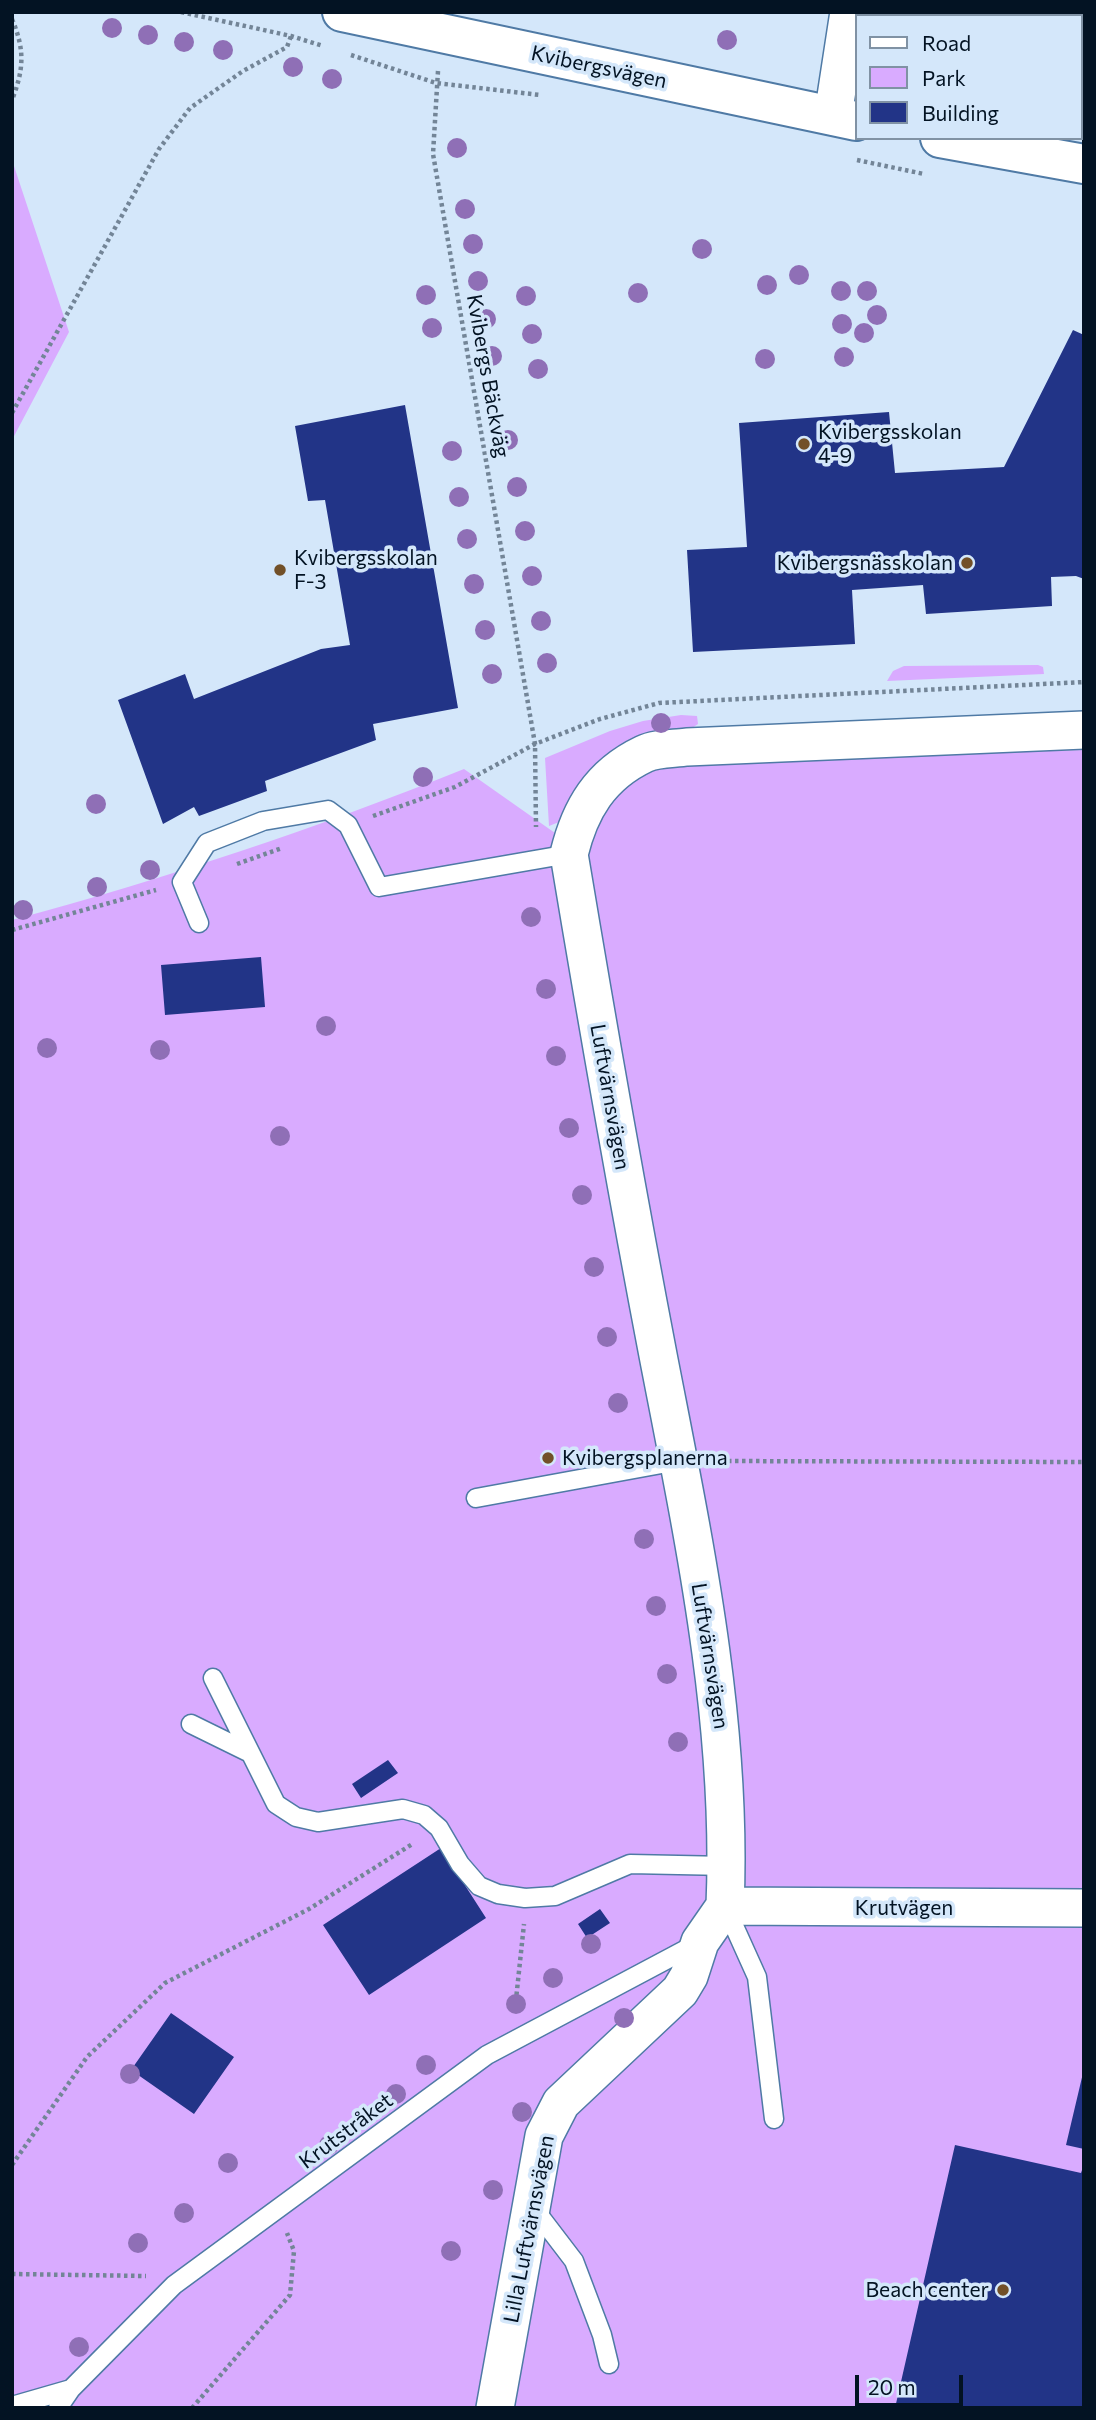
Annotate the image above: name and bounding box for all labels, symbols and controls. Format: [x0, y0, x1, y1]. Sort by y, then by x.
legend [855, 14, 1082, 140]
text: Road [922, 30, 971, 55]
street label: Kvibergsvägen [529, 40, 669, 94]
text: Park [922, 65, 966, 90]
text: Building [922, 100, 999, 125]
street label: Kvibergs Bäckväg [461, 292, 515, 460]
place label: Kvibergsskolan 4-9 [818, 419, 962, 469]
marker: Kvibergsskolan 4-9 [796, 436, 812, 452]
place label: Kvibergsskolan F-3 [294, 545, 438, 595]
place label: Kvibergsnässkolan [777, 550, 953, 576]
marker: Kvibergsnässkolan [959, 555, 975, 571]
marker: Kvibergsskolan F-3 [272, 562, 288, 578]
street label: Luftvärnsvägen [585, 1022, 635, 1172]
place label: Kvibergsplanerna [562, 1445, 728, 1471]
marker: Kvibergsplanerna [540, 1450, 556, 1466]
street label: Luftvärnsvägen [686, 1581, 734, 1731]
street label: Krutvägen [855, 1895, 953, 1921]
street label: Krutstråket [294, 2088, 398, 2174]
street label: Lilla Luftvärnsvägen [498, 2133, 560, 2325]
place label: Beach center [866, 2277, 989, 2303]
marker: Beach center [995, 2282, 1011, 2298]
scale bar [858, 2360, 967, 2404]
text: 20 m [868, 2374, 916, 2399]

